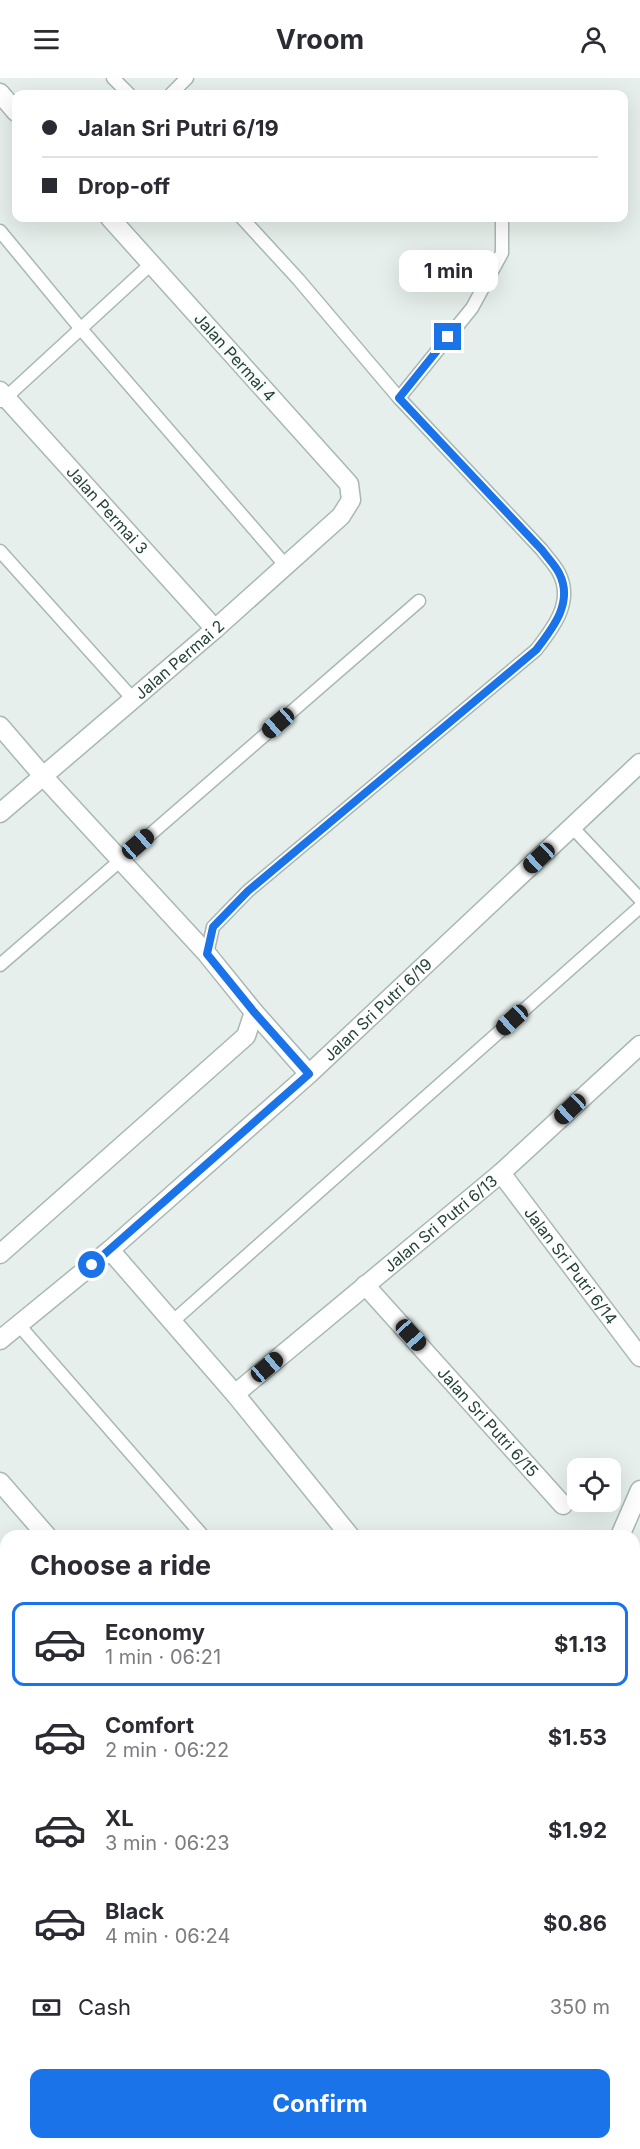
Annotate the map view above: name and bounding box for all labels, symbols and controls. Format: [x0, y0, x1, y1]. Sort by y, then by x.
icon: menu [30, 23, 63, 56]
text: Vroom [276, 23, 364, 56]
icon: person [577, 23, 610, 56]
text: Jalan Sri Putri 6/19 [78, 115, 279, 141]
text: Drop-off [78, 173, 170, 199]
callout: 1 min [398, 250, 498, 292]
text: 1 min [424, 259, 473, 283]
street label: Jalan Permai 4 [190, 309, 280, 405]
route end [434, 323, 461, 350]
street label: Jalan Permai 3 [62, 461, 152, 558]
street label: Jalan Permai 2 [130, 616, 228, 704]
car [259, 704, 297, 742]
car [119, 825, 157, 863]
car [520, 839, 558, 877]
street label: Jalan Sri Putri 6/19 [319, 954, 436, 1065]
car [493, 1001, 531, 1039]
car [551, 1090, 589, 1128]
street label: Jalan Sri Putri 6/13 [380, 1170, 501, 1276]
street label: Jalan Sri Putri 6/14 [520, 1203, 622, 1328]
route start [78, 1251, 105, 1278]
car [392, 1316, 430, 1354]
car [247, 1349, 287, 1385]
street label: Jalan Sri Putri 6/15 [433, 1363, 543, 1481]
map controls [567, 1458, 621, 1512]
button: locate [567, 1458, 621, 1512]
text: Choose a ride [30, 1549, 211, 1582]
icon: car [33, 1617, 87, 1671]
text: Economy [105, 1619, 205, 1645]
text: $1.13 [554, 1631, 607, 1657]
text: 1 min · 06:21 [105, 1645, 221, 1669]
icon: car [33, 1710, 87, 1764]
text: Comfort [105, 1712, 194, 1738]
text: $1.53 [548, 1724, 607, 1750]
text: 2 min · 06:22 [105, 1738, 229, 1762]
icon: car [33, 1803, 87, 1857]
text: XL [105, 1805, 134, 1831]
text: $1.92 [548, 1817, 607, 1843]
text: 3 min · 06:23 [105, 1831, 230, 1855]
icon: car [33, 1896, 87, 1950]
text: Black [105, 1898, 164, 1924]
text: $0.86 [543, 1910, 607, 1936]
text: 4 min · 06:24 [105, 1924, 230, 1948]
icon: cash [30, 1991, 63, 2024]
text: Cash [78, 1994, 131, 2020]
text: 350 m [550, 1995, 610, 2019]
button: Confirm [30, 2069, 610, 2138]

